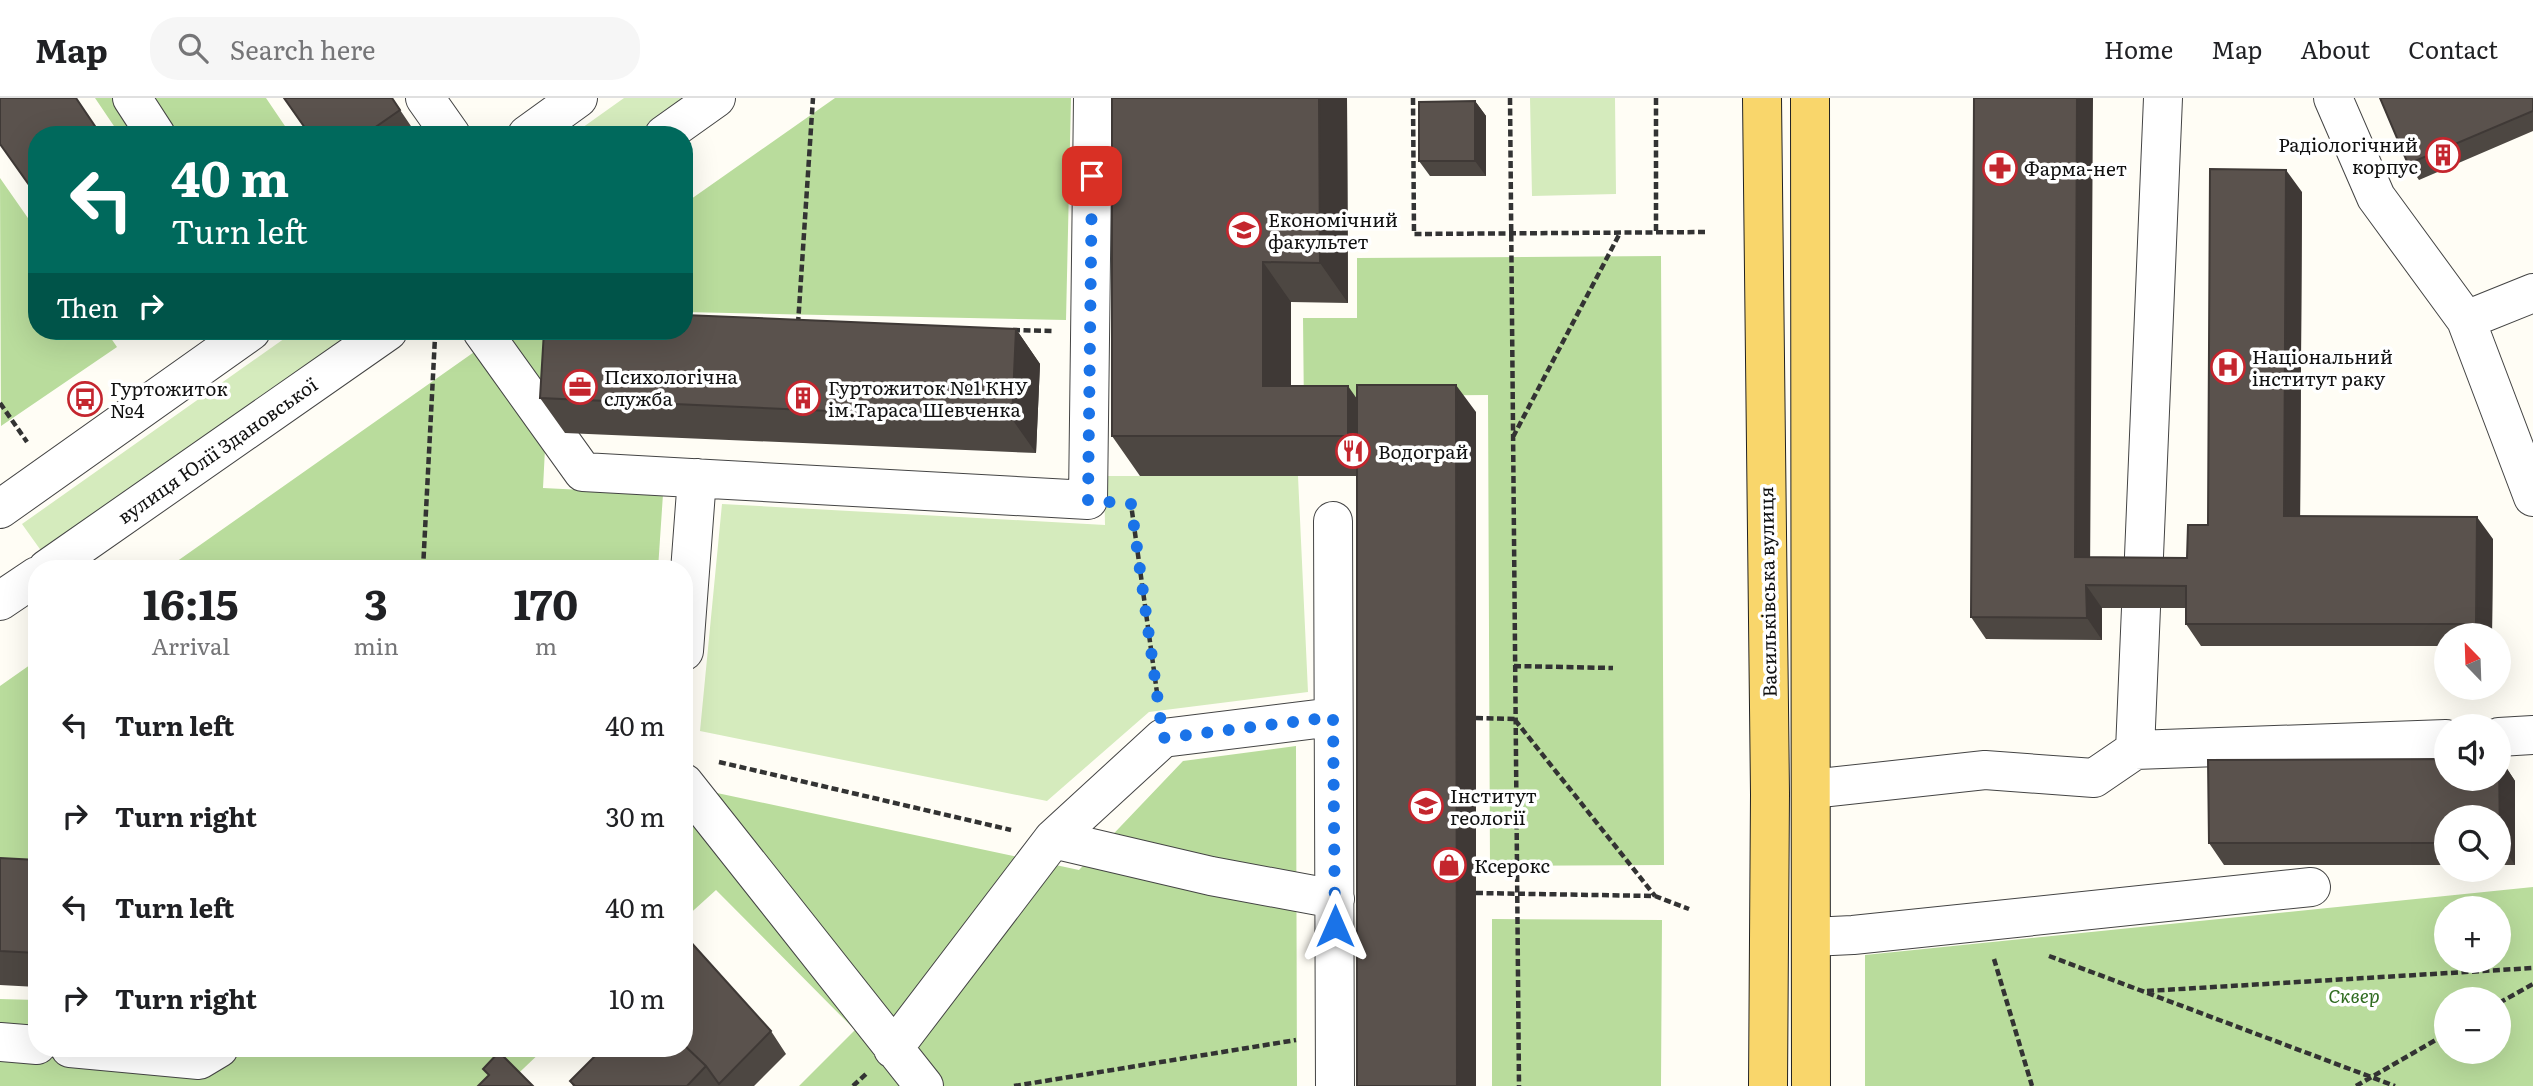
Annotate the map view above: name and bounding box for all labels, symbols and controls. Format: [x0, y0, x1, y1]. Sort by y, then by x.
search box [150, 17, 640, 80]
text: Map [35, 24, 108, 73]
icon: search [174, 29, 212, 67]
text: Search here [230, 29, 376, 68]
text: Home [2104, 31, 2173, 66]
text: Map [2211, 31, 2262, 66]
text: About [2300, 31, 2370, 66]
text: Contact [2408, 31, 2498, 66]
place label: Радіологічний корпус [2278, 130, 2418, 180]
building icon: Радіологічний корпус [2424, 136, 2462, 174]
text: 40 m [171, 139, 289, 212]
pin [1062, 146, 1122, 206]
pharmacy icon: Фарма-нет [1981, 149, 2019, 187]
icon: left [56, 154, 147, 245]
place label: Фарма-нет [2024, 154, 2127, 182]
icon: arrive [1073, 157, 1111, 195]
place label: Економічний факультет [1268, 205, 1398, 255]
text: Turn left [171, 206, 308, 254]
school or university icon: Економічний факультет [1225, 211, 1263, 249]
text: Then [56, 287, 118, 326]
icon: right [132, 287, 170, 325]
place label: Національний інститут раку [2252, 342, 2393, 392]
hospital icon: Національний інститут раку [2209, 348, 2247, 386]
place label: Психологічна служба [604, 362, 739, 412]
office icon: Психологічна служба [561, 368, 599, 406]
street label: вулиця Юлії Здановської [111, 370, 323, 530]
place label: Гуртожиток №1 КНУ ім.Тараса Шевченка [828, 373, 1028, 423]
place label: Гуртожиток №4 [110, 374, 228, 424]
building icon: Гуртожиток №1 КНУ ім.Тараса Шевченка [784, 379, 822, 417]
bus stop icon: Гуртожиток №4 [66, 380, 104, 418]
restaurant icon: Водограй [1334, 432, 1372, 470]
place label: Водограй [1378, 437, 1469, 465]
street label: Васильківська вулиця [1751, 486, 1783, 698]
text: 16:15 [143, 571, 239, 633]
text: 3 [364, 571, 388, 633]
text: 170 [513, 571, 578, 633]
north arrow [2434, 623, 2511, 700]
map controls [2434, 623, 2511, 1064]
text: Arrival [151, 628, 230, 662]
text: min [353, 628, 399, 662]
text: m [535, 628, 557, 662]
text: Turn left [115, 705, 234, 744]
text: 40 m [605, 705, 665, 744]
icon: left [56, 706, 94, 744]
button: sound [2434, 714, 2511, 791]
place label: Інститут геології [1450, 781, 1537, 831]
school or university icon: Інститут геології [1407, 787, 1445, 825]
text: Turn right [115, 796, 257, 835]
text: 30 m [605, 796, 665, 835]
icon: right [56, 797, 94, 835]
button: search [2434, 805, 2511, 882]
shop icon: Ксерокс [1430, 846, 1468, 884]
place label: Ксерокс [1474, 851, 1550, 879]
text: Turn left [115, 887, 234, 926]
text: 40 m [605, 887, 665, 926]
icon: left [56, 888, 94, 926]
position arrow [1298, 889, 1372, 963]
button: + [2434, 896, 2511, 973]
text: Turn right [115, 978, 257, 1017]
text: 10 m [609, 978, 665, 1017]
icon: right [56, 979, 94, 1017]
park label: Сквер [2328, 981, 2380, 1009]
button: − [2434, 987, 2511, 1064]

